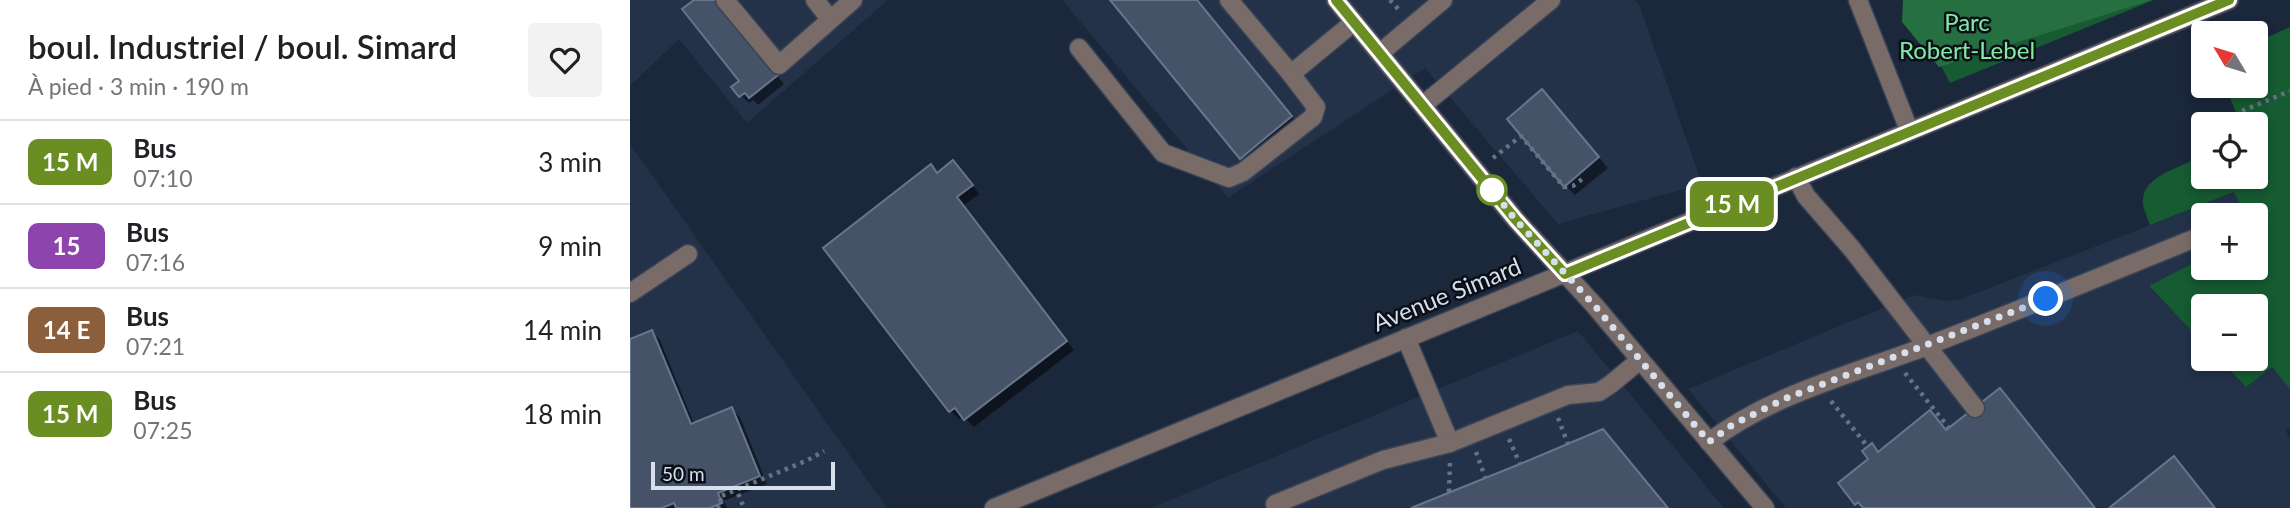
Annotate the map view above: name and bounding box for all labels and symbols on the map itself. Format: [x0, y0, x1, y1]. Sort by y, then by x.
park label: Parc Robert-Lebel [1899, 7, 2035, 64]
north arrow [2191, 21, 2268, 98]
unlabelled marker [1477, 175, 1507, 205]
line badge: 15 M [1683, 181, 1781, 227]
street label: Avenue Simard [1368, 251, 1525, 337]
your location [2028, 281, 2063, 316]
scale bar [651, 459, 835, 491]

